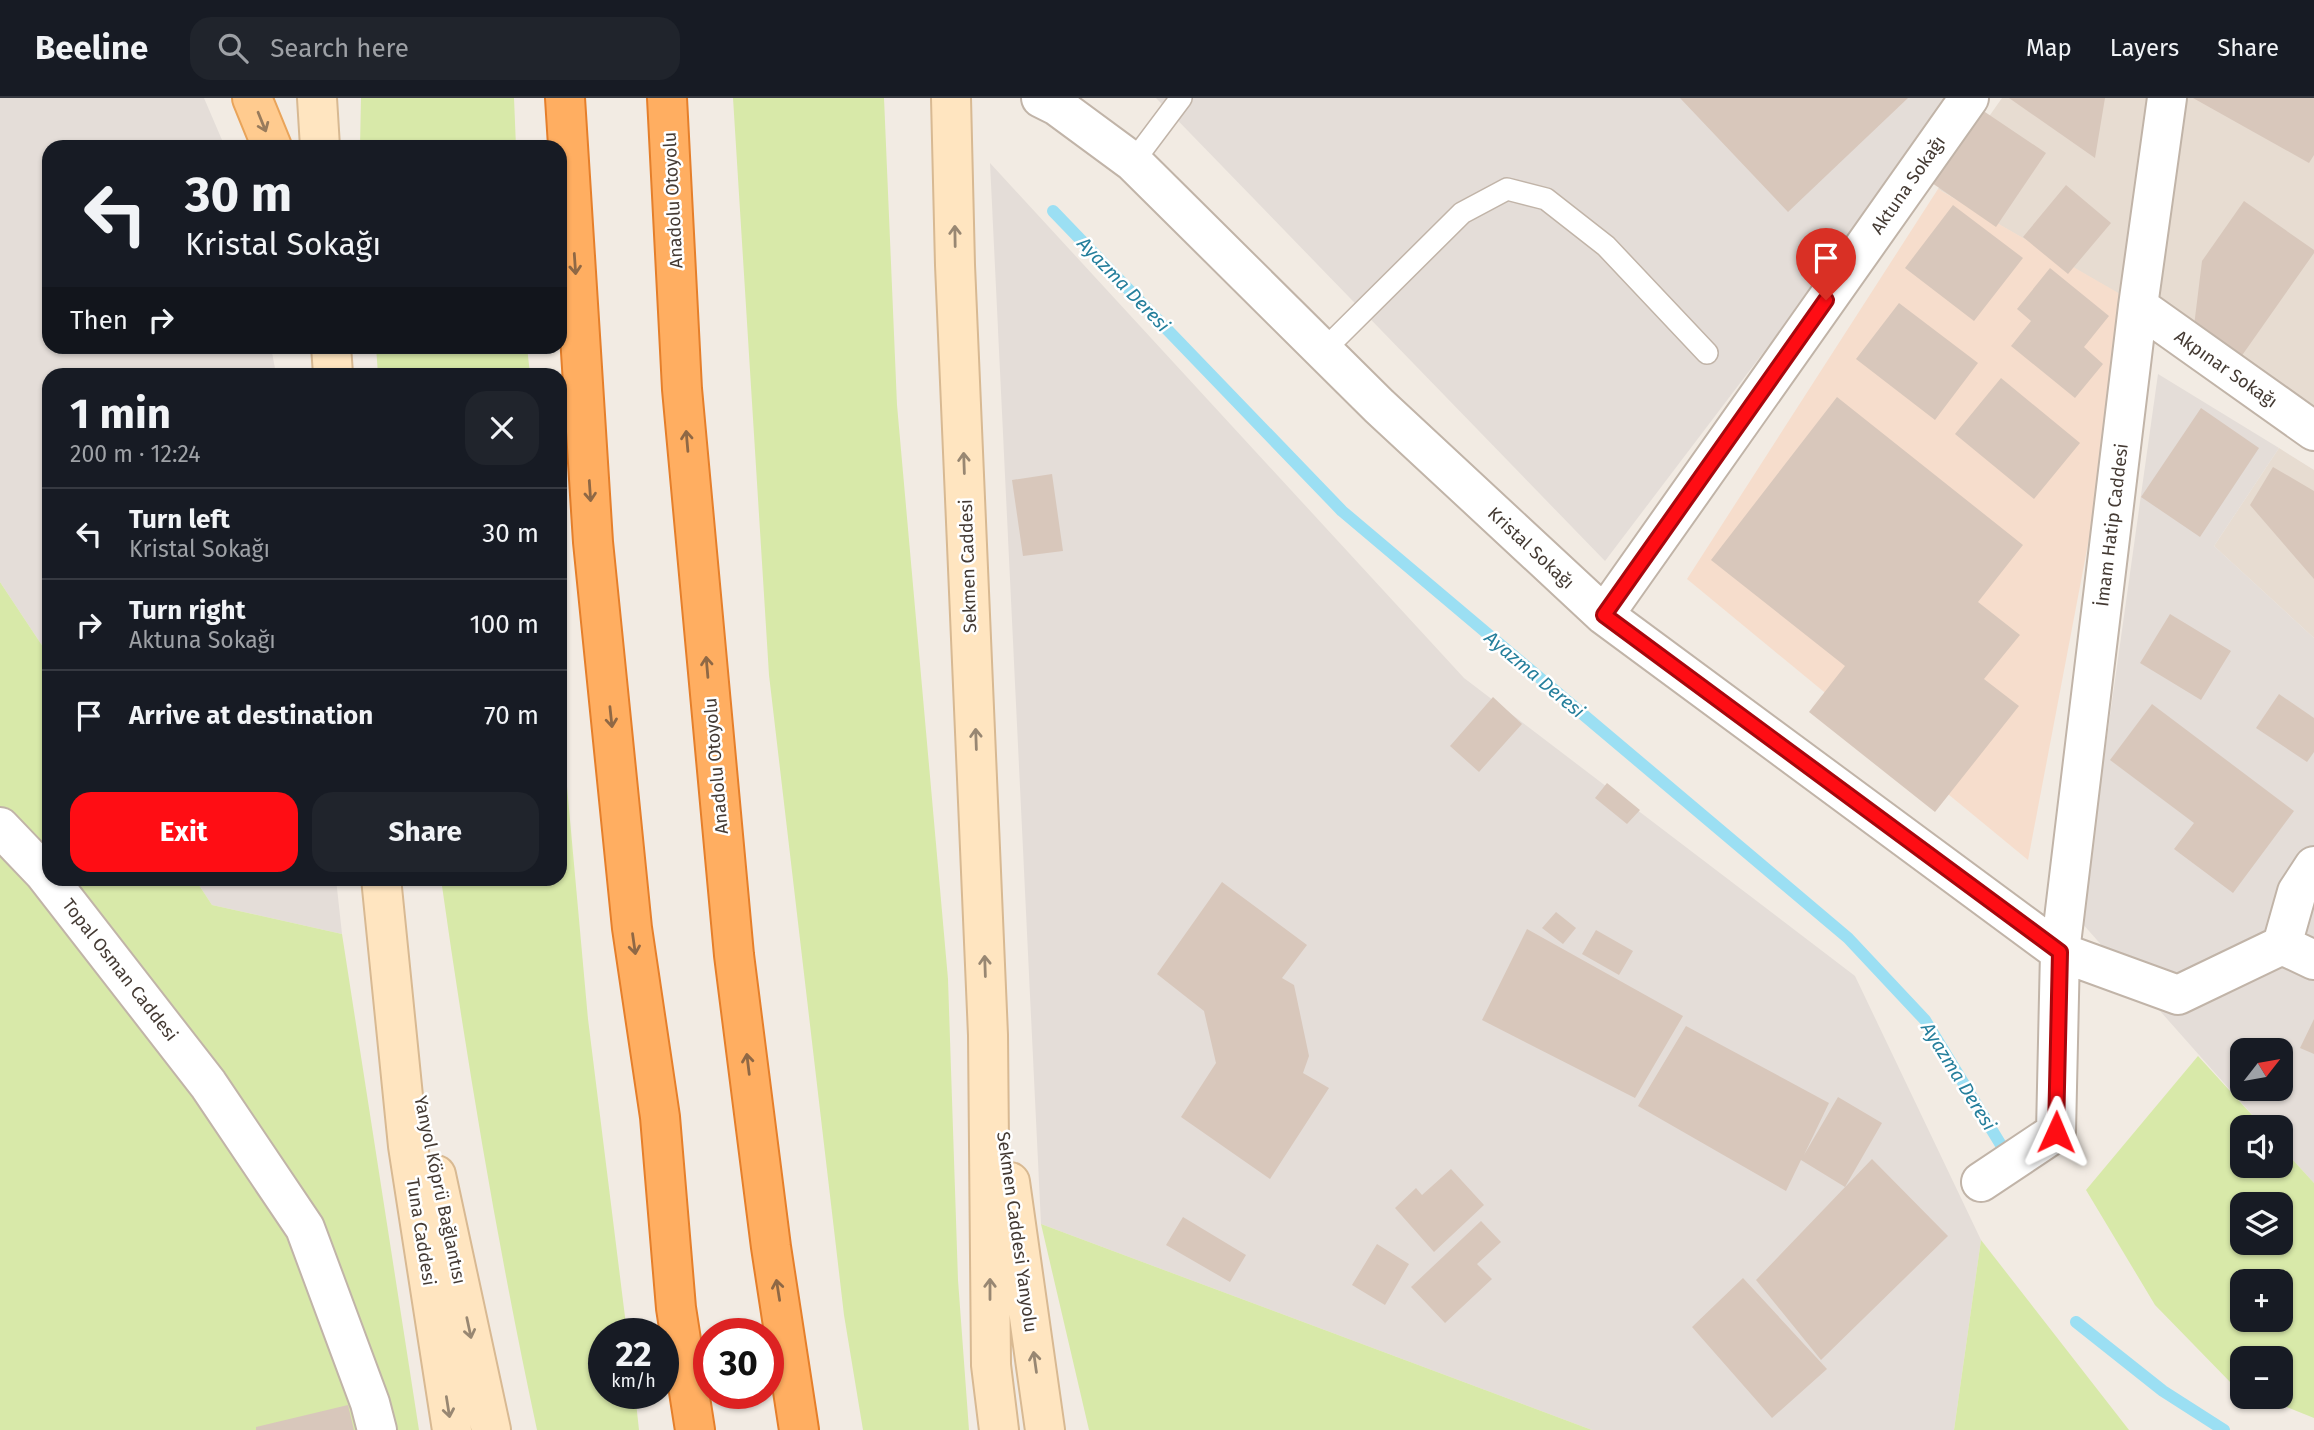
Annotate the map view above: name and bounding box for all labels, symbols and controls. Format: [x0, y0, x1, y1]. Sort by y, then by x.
search box [190, 17, 680, 80]
text: Beeline [35, 28, 148, 68]
icon: search [214, 29, 252, 67]
text: Search here [270, 33, 409, 64]
text: Map [2026, 34, 2072, 62]
text: Layers [2110, 34, 2179, 62]
text: Share [2217, 34, 2279, 62]
one-way arrow [256, 111, 269, 133]
street label: Anadolu Otoyolu [658, 131, 688, 269]
street label: Aktuna Sokağı [1866, 132, 1950, 238]
text: 30 m [185, 165, 292, 224]
icon: left [70, 168, 161, 259]
one-way arrow [948, 224, 961, 247]
text: Kristal Sokağı [185, 225, 381, 263]
pin [1796, 228, 1856, 300]
water label: Ayazma Deresi [1072, 231, 1175, 337]
icon: arrive [1807, 239, 1845, 277]
one-way arrow [569, 252, 582, 275]
icon: right [142, 301, 180, 339]
text: Then [70, 305, 128, 336]
street label: Akpınar Sokağı [2170, 325, 2282, 413]
text: 1 min [70, 389, 171, 439]
button: close [465, 391, 539, 465]
one-way arrow [680, 430, 693, 453]
text: 200 m · 12:24 [70, 440, 200, 468]
street label: İmam Hatip Caddesi [2091, 442, 2133, 608]
one-way arrow [957, 452, 970, 475]
one-way arrow [584, 479, 597, 502]
street label: Sekmen Caddesi [955, 499, 981, 633]
street label: Kristal Sokağı [1483, 502, 1579, 594]
text: Turn left [129, 504, 230, 535]
icon: left [70, 515, 108, 553]
text: 30 m [482, 518, 539, 549]
text: Kristal Sokağı [129, 535, 270, 563]
text: Turn right [129, 595, 246, 626]
icon: right [70, 606, 108, 644]
text: 100 m [470, 609, 539, 640]
water label: Ayazma Deresi [1479, 625, 1590, 723]
text: Aktuna Sokağı [129, 626, 276, 654]
one-way arrow [700, 657, 713, 679]
icon: arrive [70, 697, 108, 735]
street label: Anadolu Otoyolu [699, 697, 733, 835]
text: Arrive at destination [129, 700, 373, 731]
text: 70 m [484, 700, 539, 731]
one-way arrow [605, 706, 618, 728]
one-way arrow [969, 728, 982, 751]
button: Exit [70, 792, 298, 872]
button: Share [312, 792, 539, 872]
street label: Topal Osman Caddesi [57, 894, 183, 1046]
one-way arrow [628, 932, 641, 955]
one-way arrow [979, 955, 992, 978]
water label: Ayazma Deresi [1916, 1017, 2001, 1135]
north arrow [2230, 1038, 2292, 1101]
map controls [2230, 1038, 2293, 1409]
one-way arrow [741, 1054, 754, 1076]
street label: Yanyol Köprü Bağlantısı [409, 1094, 471, 1286]
position arrow [2019, 1095, 2093, 1169]
button: sound [2230, 1115, 2293, 1178]
street label: Sekmen Caddesi Yanyolu [992, 1130, 1042, 1334]
street label: Tuna Caddesi [402, 1177, 440, 1287]
button: layers [2230, 1192, 2293, 1255]
button: + [2230, 1269, 2293, 1332]
one-way arrow [983, 1278, 997, 1301]
one-way arrow [771, 1279, 784, 1302]
one-way arrow [464, 1317, 477, 1339]
speed limit sign: 30 [693, 1318, 784, 1409]
text: 22 [615, 1333, 652, 1375]
button: − [2230, 1346, 2293, 1409]
one-way arrow [1029, 1352, 1042, 1374]
text: km/h [611, 1370, 656, 1392]
one-way arrow [442, 1395, 455, 1417]

